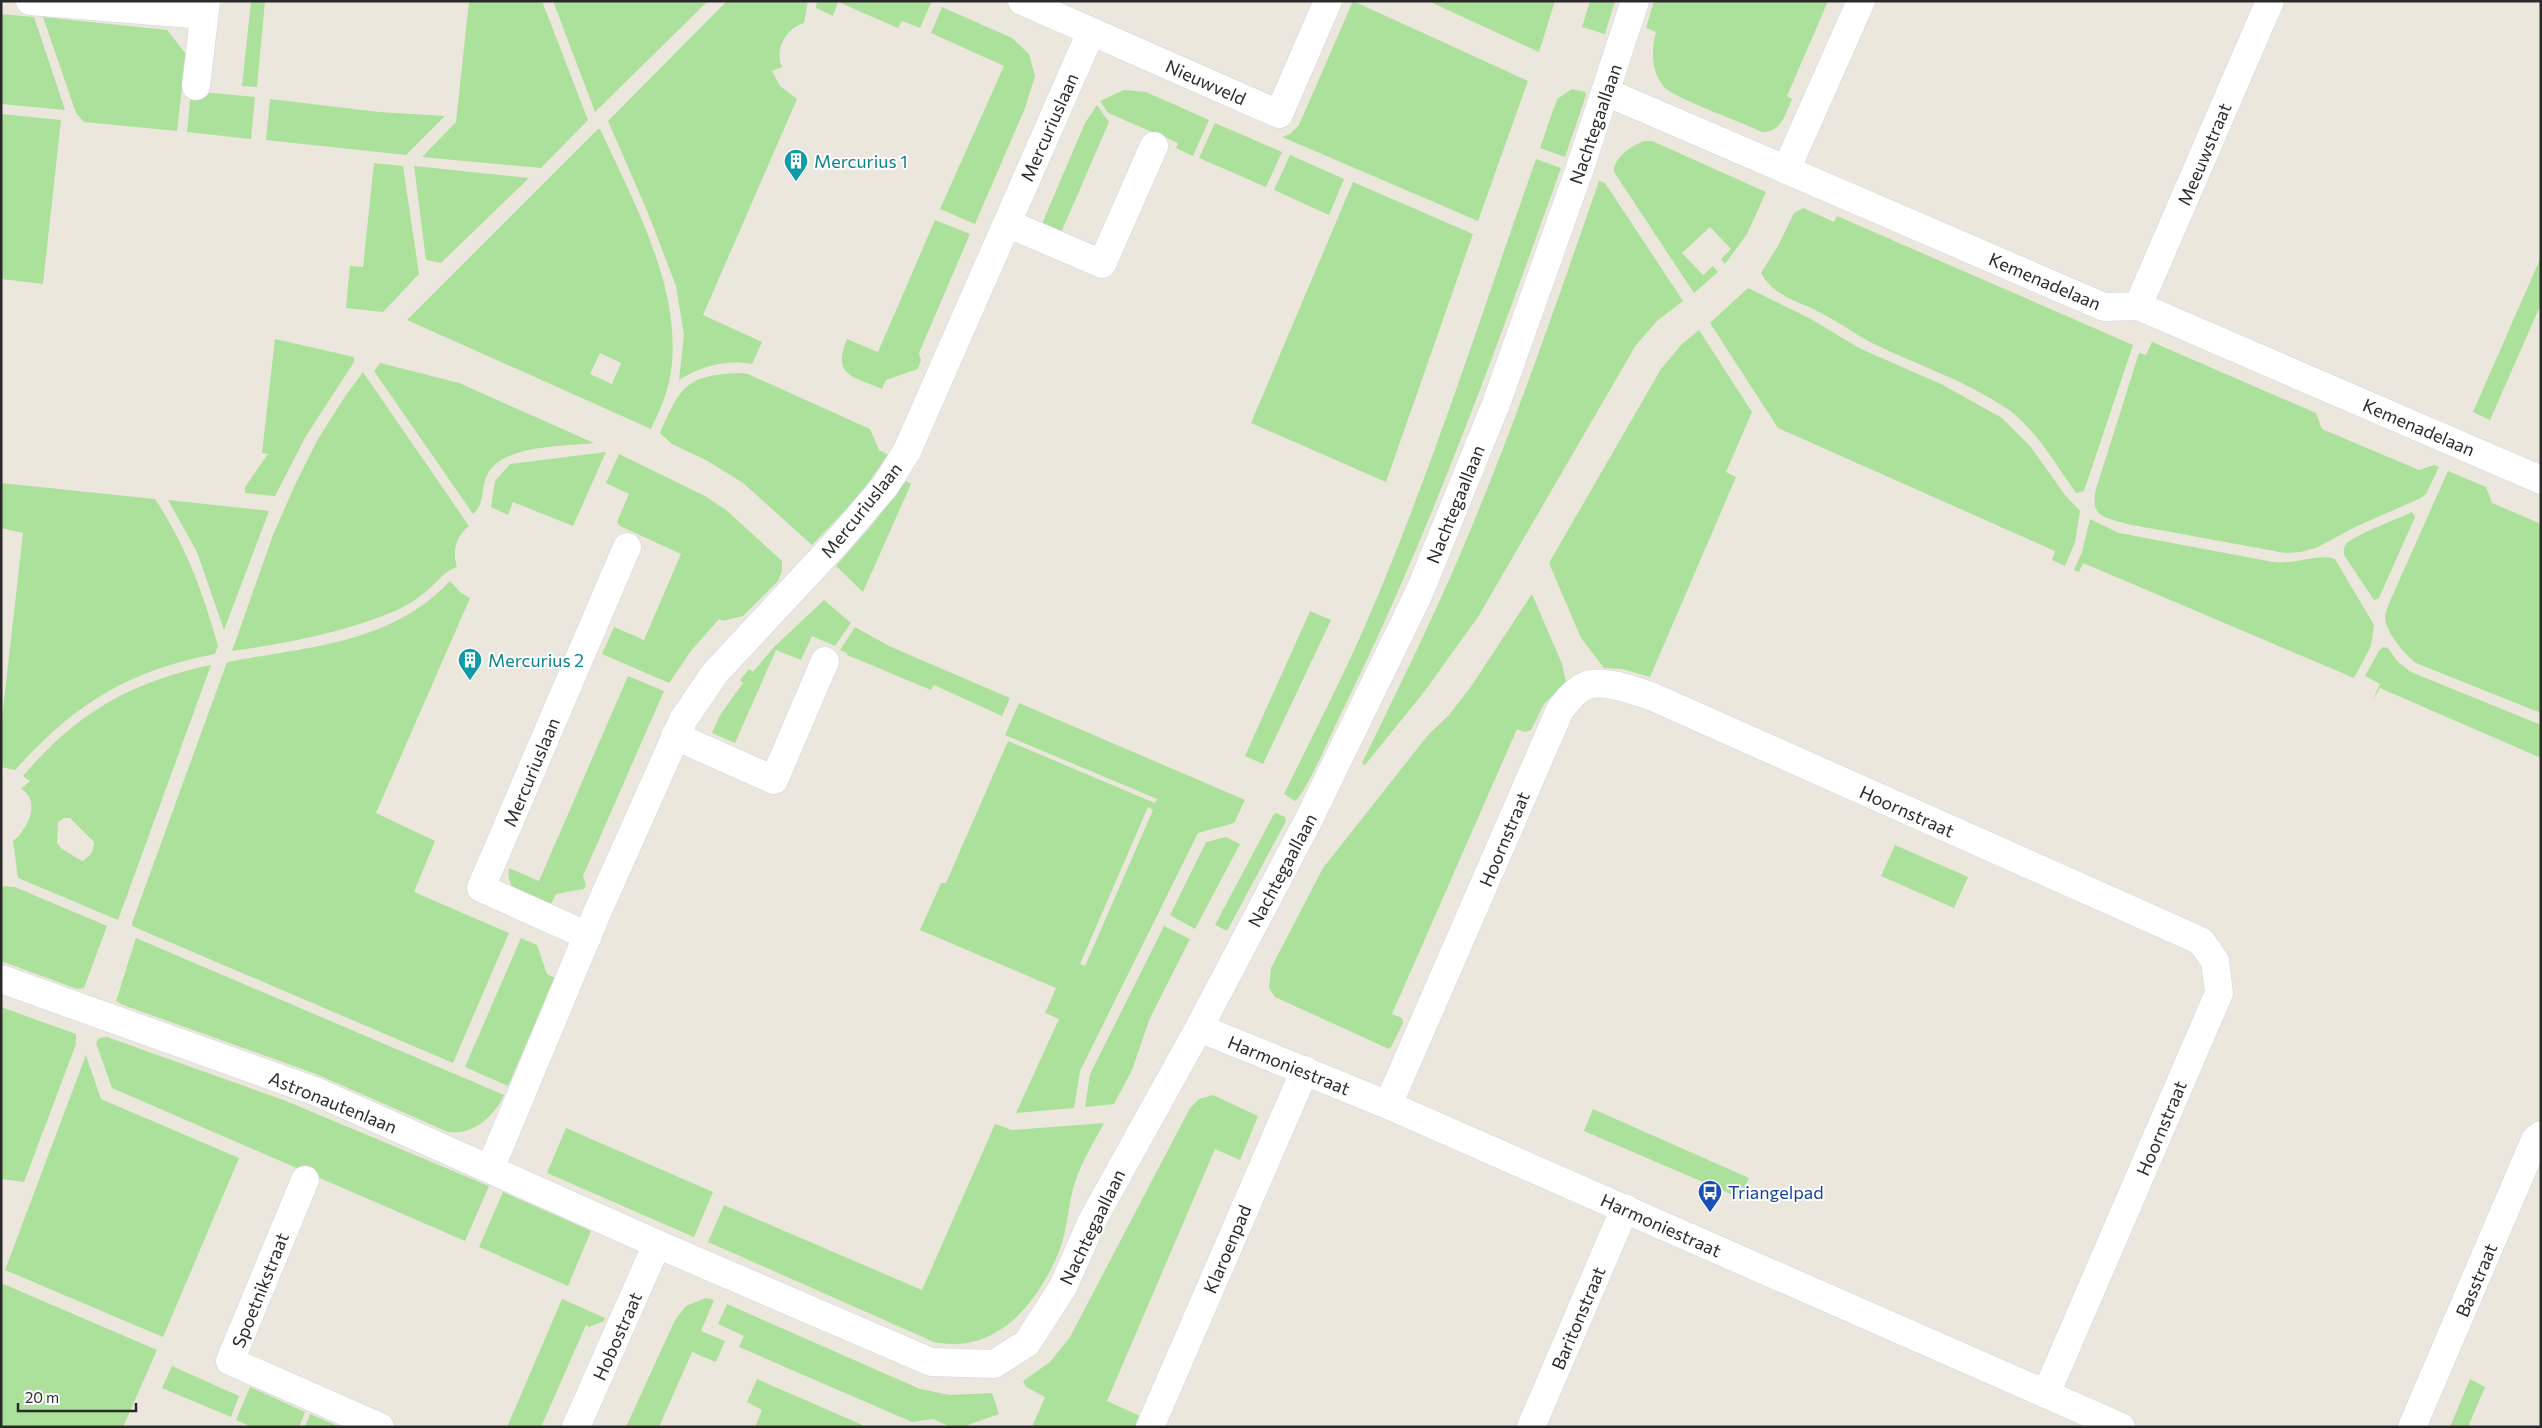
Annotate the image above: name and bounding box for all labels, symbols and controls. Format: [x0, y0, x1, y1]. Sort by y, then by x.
street label: Nieuwveld [1162, 55, 1250, 109]
street label: Nachtegaallaan [1564, 61, 1626, 187]
street label: Mercuriuslaan [1015, 69, 1083, 185]
street label: Meeuwstraat [2173, 99, 2235, 209]
building icon: Mercurius 1 [783, 148, 809, 182]
place label: Mercurius 1 [814, 150, 908, 172]
street label: Kemenadelaan [1986, 248, 2104, 314]
street label: Kemenadelaan [2360, 394, 2478, 460]
street label: Nachtegaallaan [1421, 442, 1489, 566]
street label: Mercuriuslaan [816, 458, 906, 562]
building icon: Mercurius 2 [457, 647, 483, 681]
place label: Mercurius 2 [488, 649, 584, 671]
street label: Mercuriuslaan [498, 714, 564, 830]
street label: Hoornstraat [1856, 780, 1958, 842]
street label: Hoornstraat [1474, 788, 1534, 890]
street label: Nachtegaallaan [1243, 809, 1321, 931]
street label: Harmoniestraat [1225, 1031, 1353, 1099]
street label: Astronautenlaan [266, 1066, 400, 1138]
street label: Hoornstraat [2131, 1077, 2191, 1179]
street label: Nachtegaallaan [1055, 1166, 1129, 1288]
bus stop icon: Triangelpad [1697, 1179, 1723, 1213]
place label: Triangelpad [1728, 1181, 1824, 1203]
street label: Harmoniestraat [1597, 1189, 1725, 1261]
street label: Klaroenpad [1199, 1201, 1255, 1297]
street label: Spoetnikstraat [227, 1229, 293, 1351]
street label: Basstraat [2451, 1240, 2501, 1320]
street label: Baritonstraat [1546, 1263, 1610, 1373]
street label: Hobostraat [588, 1288, 646, 1384]
scale bar [18, 1380, 135, 1412]
text: 20 m [25, 1388, 59, 1406]

